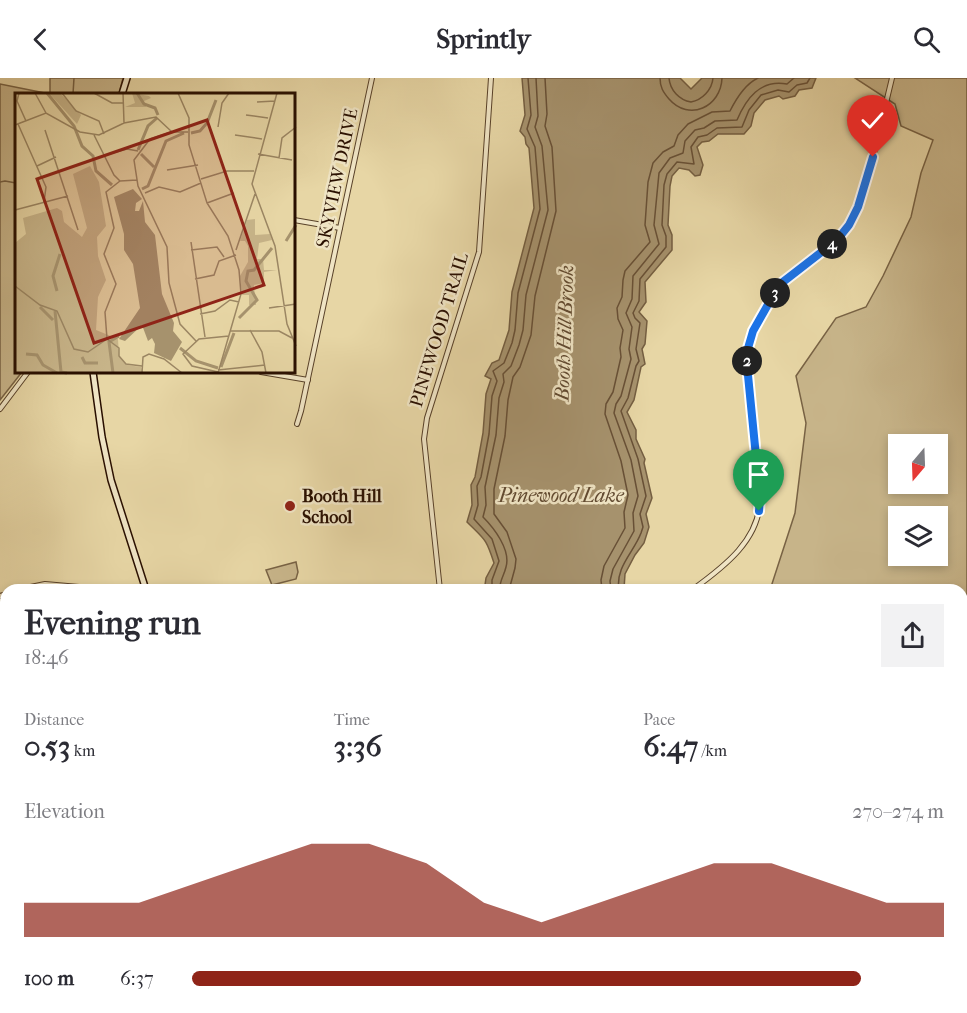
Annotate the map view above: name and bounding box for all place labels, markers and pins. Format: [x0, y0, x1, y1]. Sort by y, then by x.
pin [847, 95, 898, 157]
pin: 4 [817, 229, 847, 259]
pin: 3 [760, 278, 790, 308]
pin: 2 [732, 346, 762, 376]
pin [733, 449, 784, 511]
place label: Booth Hill School [302, 486, 383, 528]
marker: Booth Hill School [283, 499, 297, 513]

